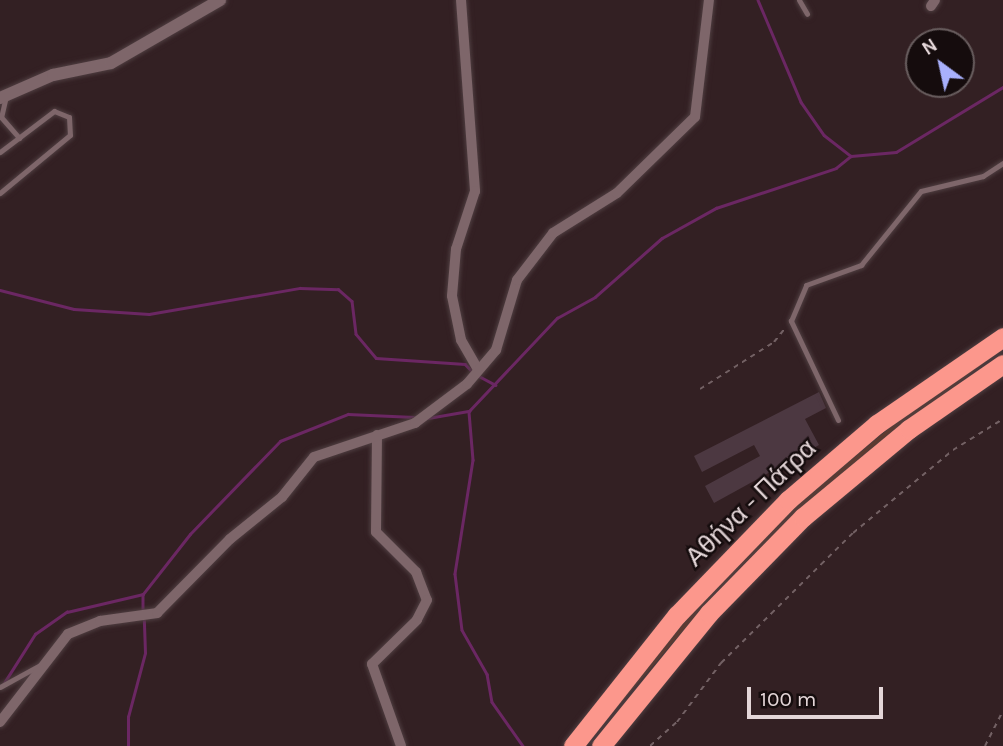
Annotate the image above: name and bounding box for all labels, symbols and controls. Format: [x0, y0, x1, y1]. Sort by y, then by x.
north arrow [905, 28, 975, 98]
text: N [918, 34, 941, 60]
street label: Αθήνα - Πάτρα [679, 433, 823, 573]
scale bar [751, 672, 888, 716]
text: 100 m [760, 687, 817, 711]

